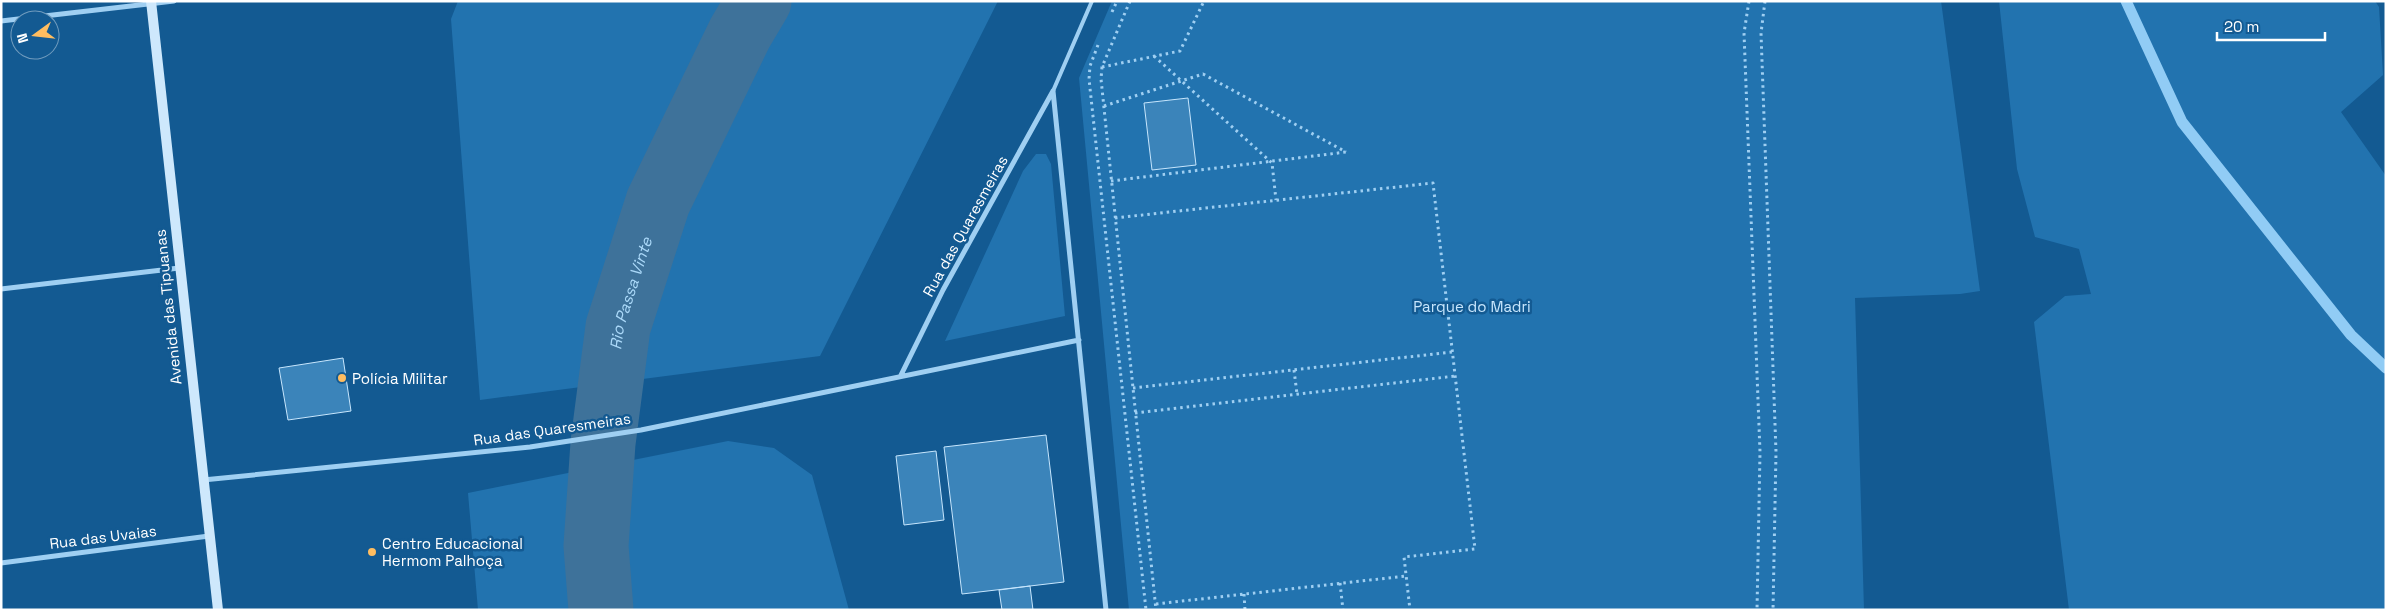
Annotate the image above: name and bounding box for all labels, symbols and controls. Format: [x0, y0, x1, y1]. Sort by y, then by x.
north arrow [10, 10, 60, 60]
scale bar [2217, 10, 2324, 42]
text: 20 m [2224, 17, 2259, 36]
text: N [13, 31, 32, 45]
street label: Rua das Quaresmeiras [918, 152, 1012, 300]
street label: Avenida das Tipuanas [150, 228, 186, 386]
water label: Rio Passa Vinte [605, 234, 657, 351]
park label: Parque do Madri [1413, 297, 1531, 316]
place label: Polícia Militar [352, 369, 448, 388]
marker: Polícia Militar [336, 372, 348, 384]
street label: Rua das Quaresmeiras [472, 409, 632, 449]
street label: Rua das Uvaias [48, 521, 158, 553]
place label: Centro Educacional Hermom Palhoça [382, 534, 523, 570]
marker: Centro Educacional Hermom Palhoça [366, 546, 378, 558]

